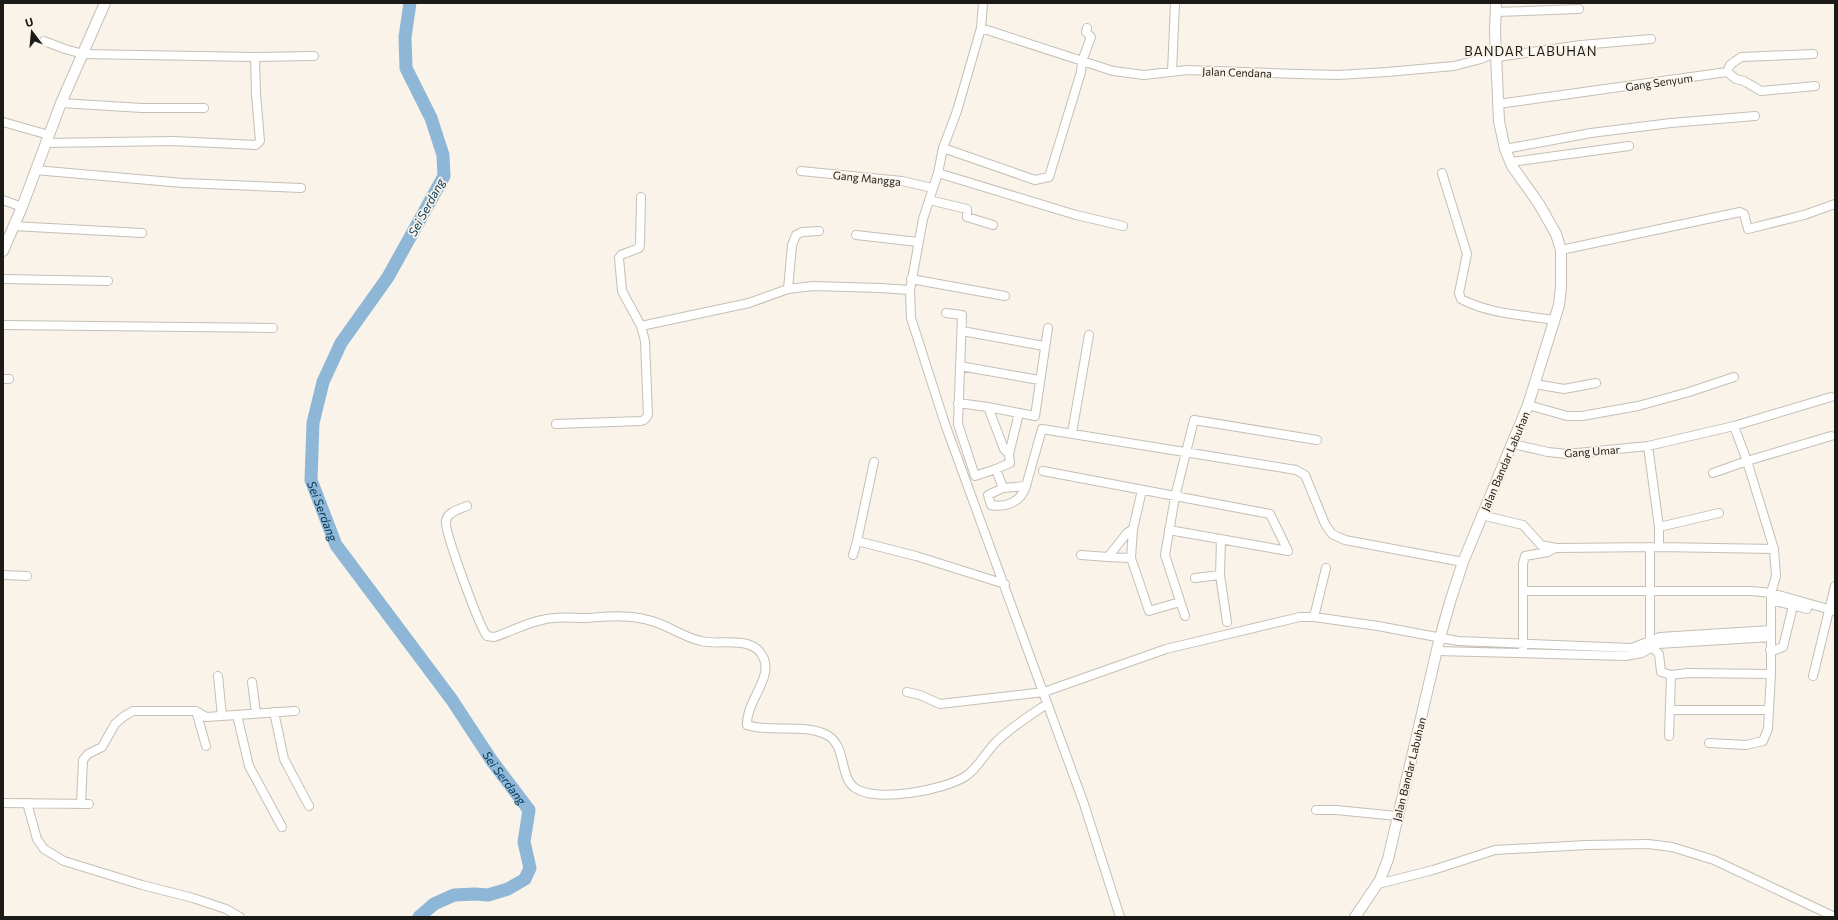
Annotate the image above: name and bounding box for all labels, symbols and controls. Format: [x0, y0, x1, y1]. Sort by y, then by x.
north arrow [12, 12, 52, 52]
text: U [23, 15, 35, 29]
district label: BANDAR LABUHAN [1464, 43, 1598, 59]
street label: Jalan Cendana [1202, 64, 1272, 81]
street label: Gang Senyum [1624, 71, 1694, 93]
street label: Gang Mangga [832, 168, 902, 188]
water label: Sei Serdang [405, 175, 447, 238]
street label: Jalan Bandar Labuhan [1478, 409, 1533, 513]
street label: Gang Umar [1564, 443, 1621, 459]
water label: Sei Serdang [305, 479, 341, 543]
street label: Jalan Bandar Labuhan [1390, 716, 1429, 823]
water label: Sei Serdang [480, 748, 530, 808]

